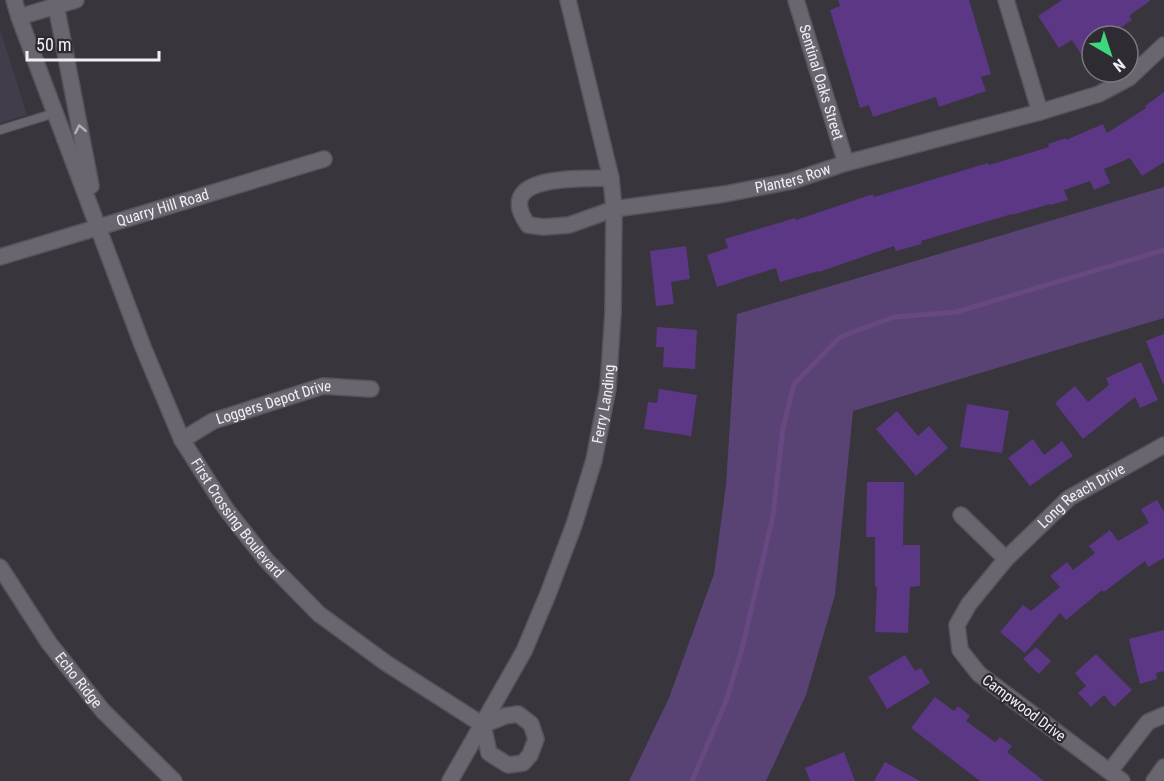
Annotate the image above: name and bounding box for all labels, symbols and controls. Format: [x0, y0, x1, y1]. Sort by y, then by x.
street label: Sentinal Oaks Street [795, 22, 847, 142]
scale bar [27, 24, 159, 62]
north arrow [1080, 24, 1140, 84]
text: 50 m [36, 34, 71, 55]
text: N [1109, 55, 1129, 76]
one-way arrow [74, 124, 87, 134]
street label: Planters Row [753, 160, 833, 197]
street label: Quarry Hill Road [114, 185, 211, 230]
street label: Ferry Landing [588, 364, 619, 445]
street label: Loggers Depot Drive [214, 377, 332, 428]
street label: First Crossing Boulevard [187, 455, 287, 582]
street label: Long Reach Drive [1034, 460, 1128, 532]
street label: Echo Ridge [51, 649, 106, 712]
street label: Campwood Drive [979, 671, 1069, 745]

